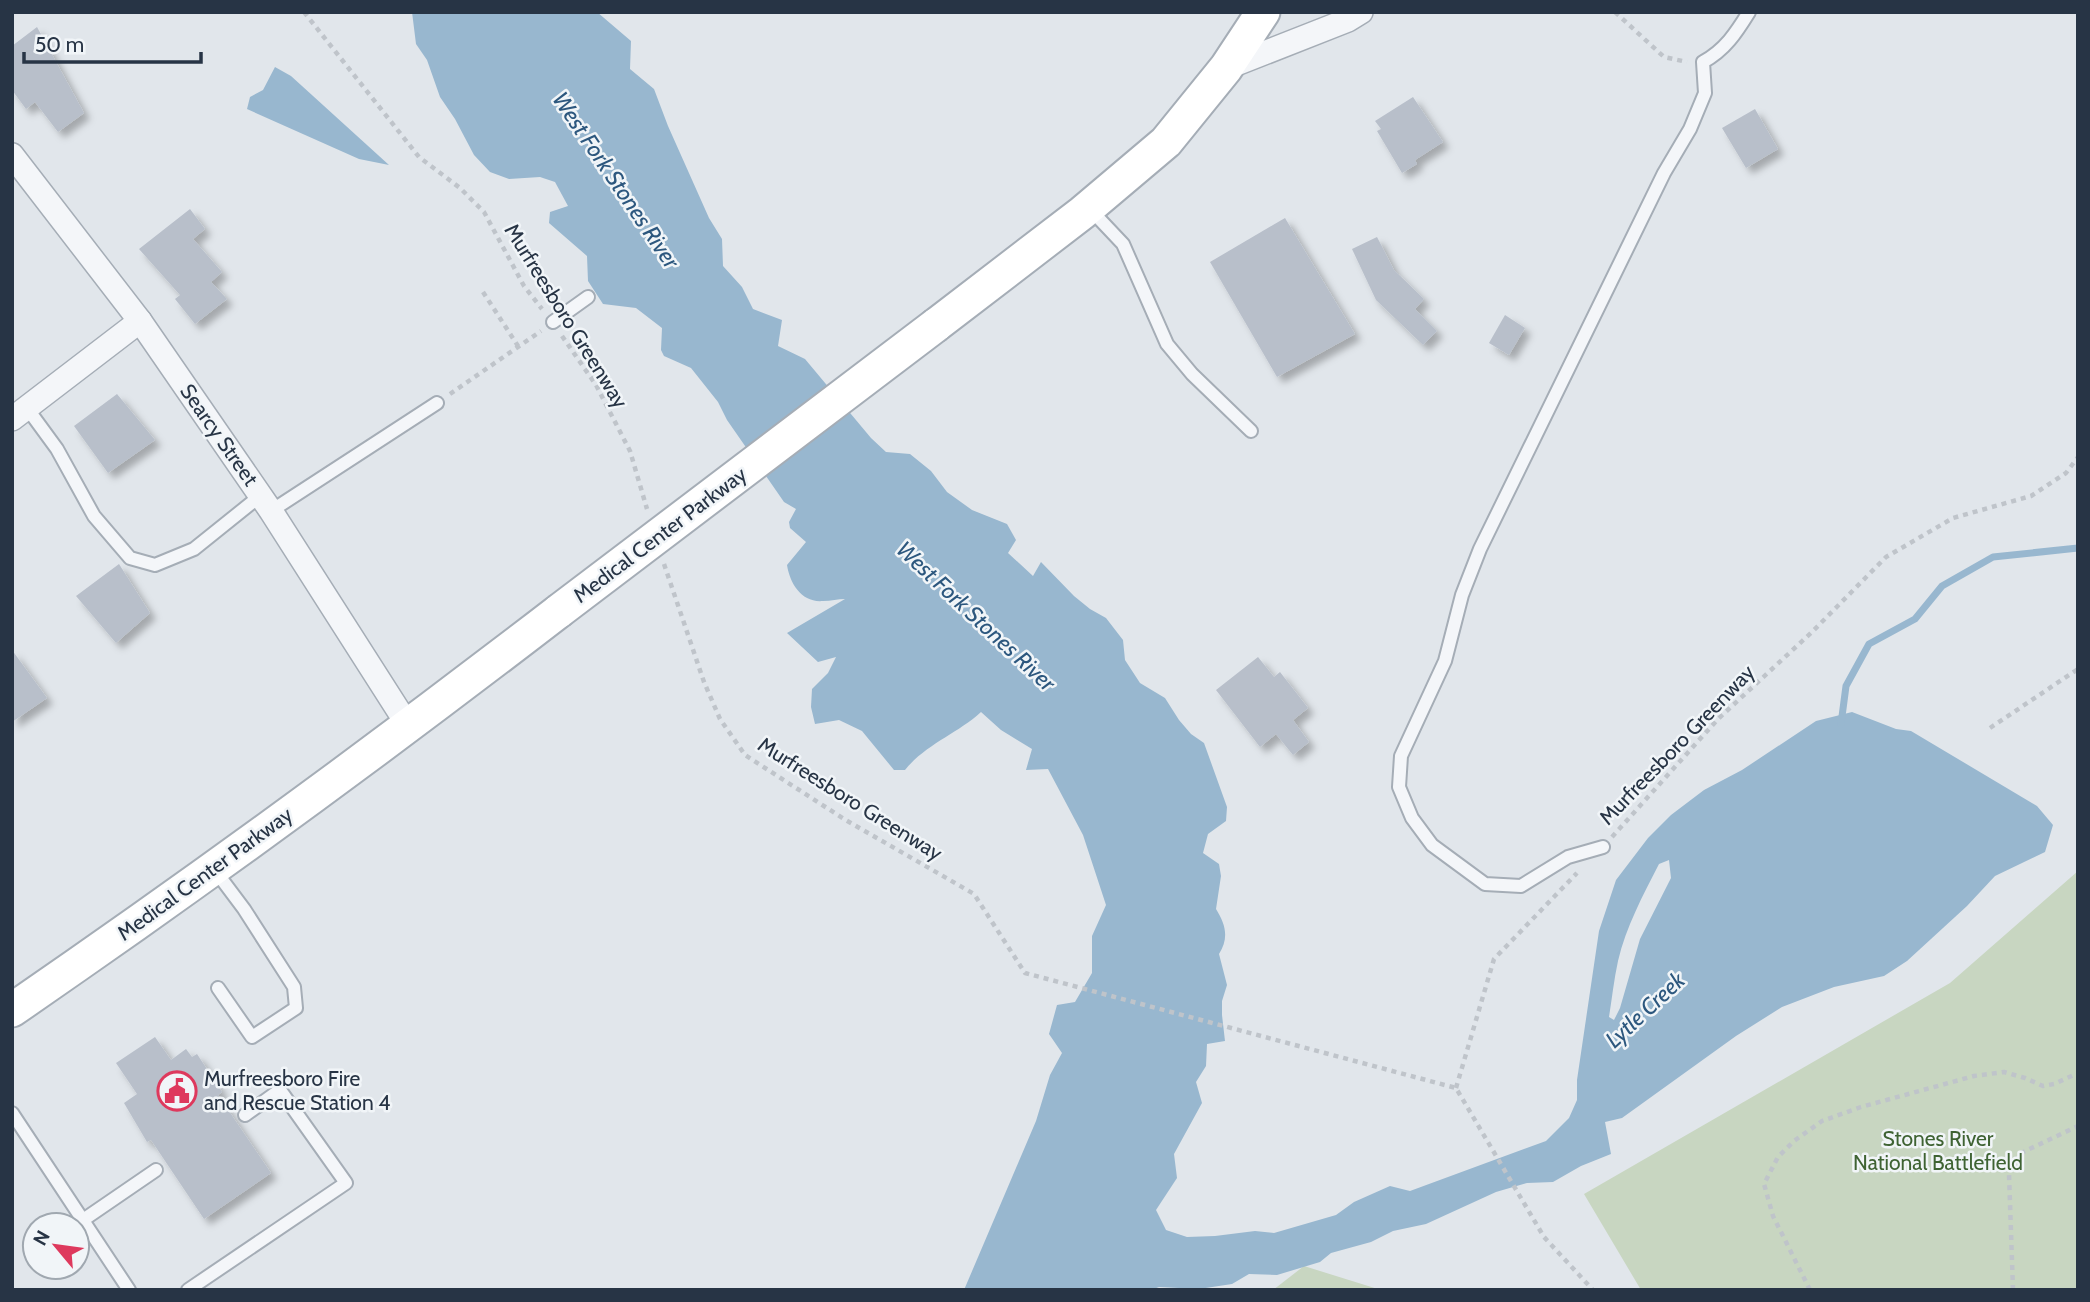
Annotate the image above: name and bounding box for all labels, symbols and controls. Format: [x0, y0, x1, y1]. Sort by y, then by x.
scale bar [24, 21, 201, 65]
text: 50 m [35, 32, 84, 57]
water label: West Fork Stones River [546, 86, 686, 274]
street label: Murfreesboro Greenway [499, 219, 634, 413]
street label: Searcy Street [175, 379, 264, 490]
street label: Medical Center Parkway [568, 461, 751, 608]
water label: West Fork Stones River [891, 535, 1062, 697]
street label: Murfreesboro Greenway [1594, 659, 1760, 830]
street label: Murfreesboro Greenway [753, 732, 947, 866]
street label: Medical Center Parkway [112, 801, 297, 946]
water label: Lytle Creek [1600, 965, 1691, 1054]
place label: Murfreesboro Fire and Rescue Station 4 [204, 1066, 391, 1115]
public building icon: Murfreesboro Fire and Rescue Station 4 [156, 1070, 198, 1112]
park label: Stones River National Battlefield [1853, 1126, 2023, 1175]
north arrow [21, 1211, 91, 1281]
text: N [28, 1227, 55, 1249]

